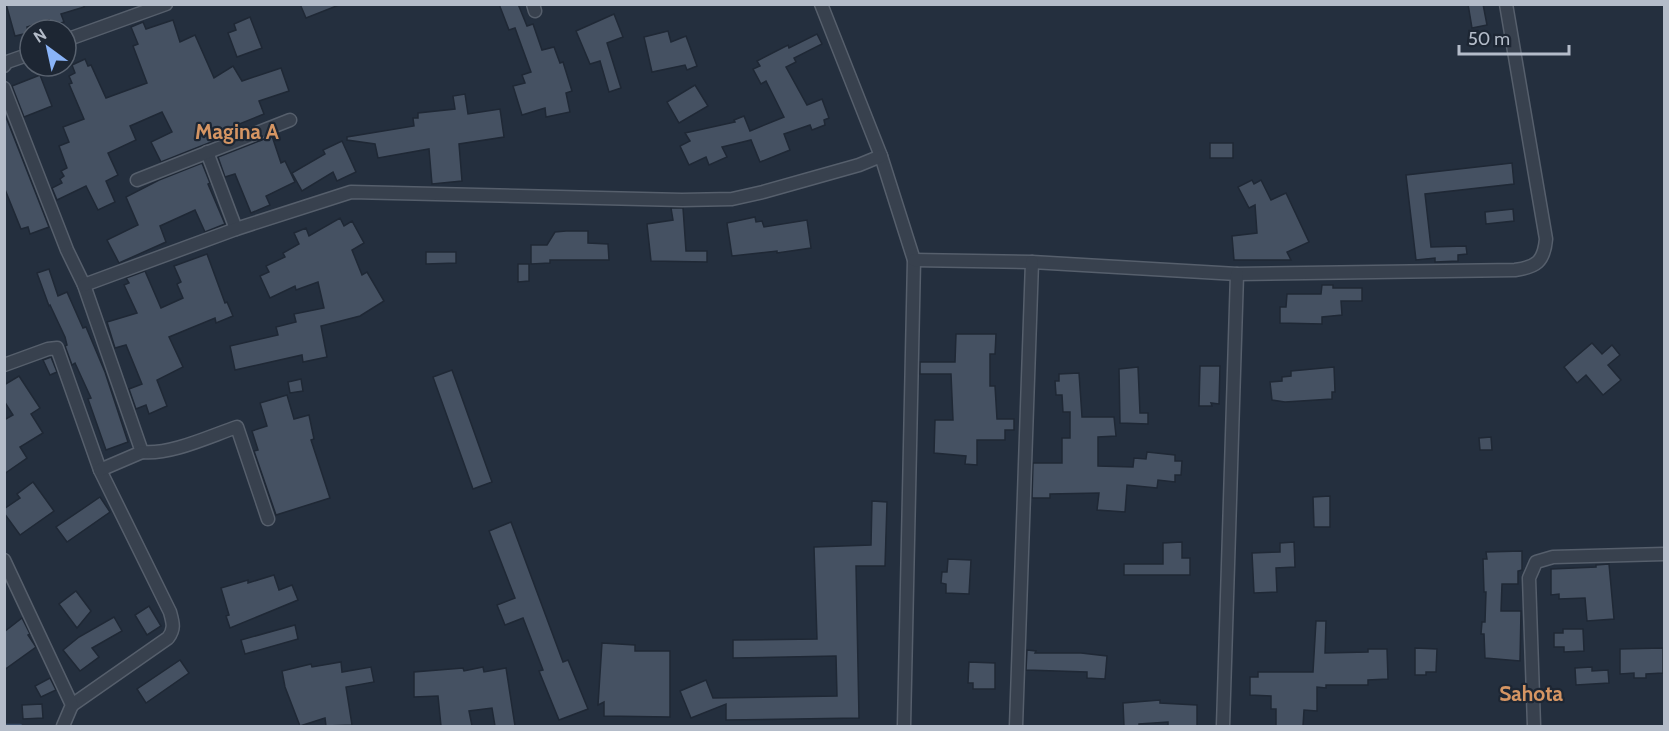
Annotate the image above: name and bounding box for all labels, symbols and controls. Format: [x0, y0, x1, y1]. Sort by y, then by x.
north arrow [18, 18, 78, 78]
scale bar [1459, 18, 1568, 56]
text: N [30, 25, 50, 47]
text: 50 m [1468, 28, 1510, 50]
district label: Magina A [195, 119, 280, 144]
district label: Sahota [1499, 681, 1563, 706]

